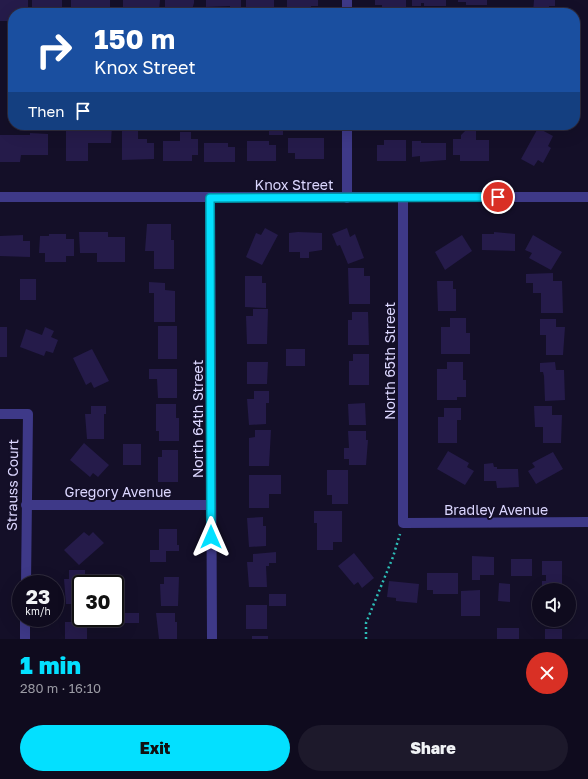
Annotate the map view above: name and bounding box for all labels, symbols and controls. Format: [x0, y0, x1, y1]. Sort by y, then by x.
text: 150 m [94, 22, 175, 55]
icon: right [28, 24, 80, 76]
text: Knox Street [94, 56, 196, 78]
icon: arrive [72, 100, 94, 122]
text: Then [28, 102, 64, 120]
street label: Knox Street [254, 176, 334, 193]
pin [481, 180, 515, 214]
icon: arrive [487, 186, 509, 208]
street label: North 65th Street [381, 302, 398, 420]
street label: North 64th Street [189, 360, 206, 478]
street label: Strauss Court [3, 439, 21, 531]
street label: Gregory Avenue [65, 483, 171, 500]
street label: Bradley Avenue [444, 501, 548, 518]
position arrow [190, 516, 232, 558]
speed limit sign: 30 [72, 575, 124, 627]
map controls [532, 583, 576, 627]
button: sound [532, 583, 576, 627]
text: 23 [26, 584, 50, 608]
text: km/h [25, 605, 51, 617]
text: 1 min [20, 650, 81, 679]
button: close [526, 652, 568, 694]
text: 280 m · 16:10 [20, 680, 101, 696]
button: Exit [20, 725, 290, 771]
button: Share [298, 725, 568, 771]

